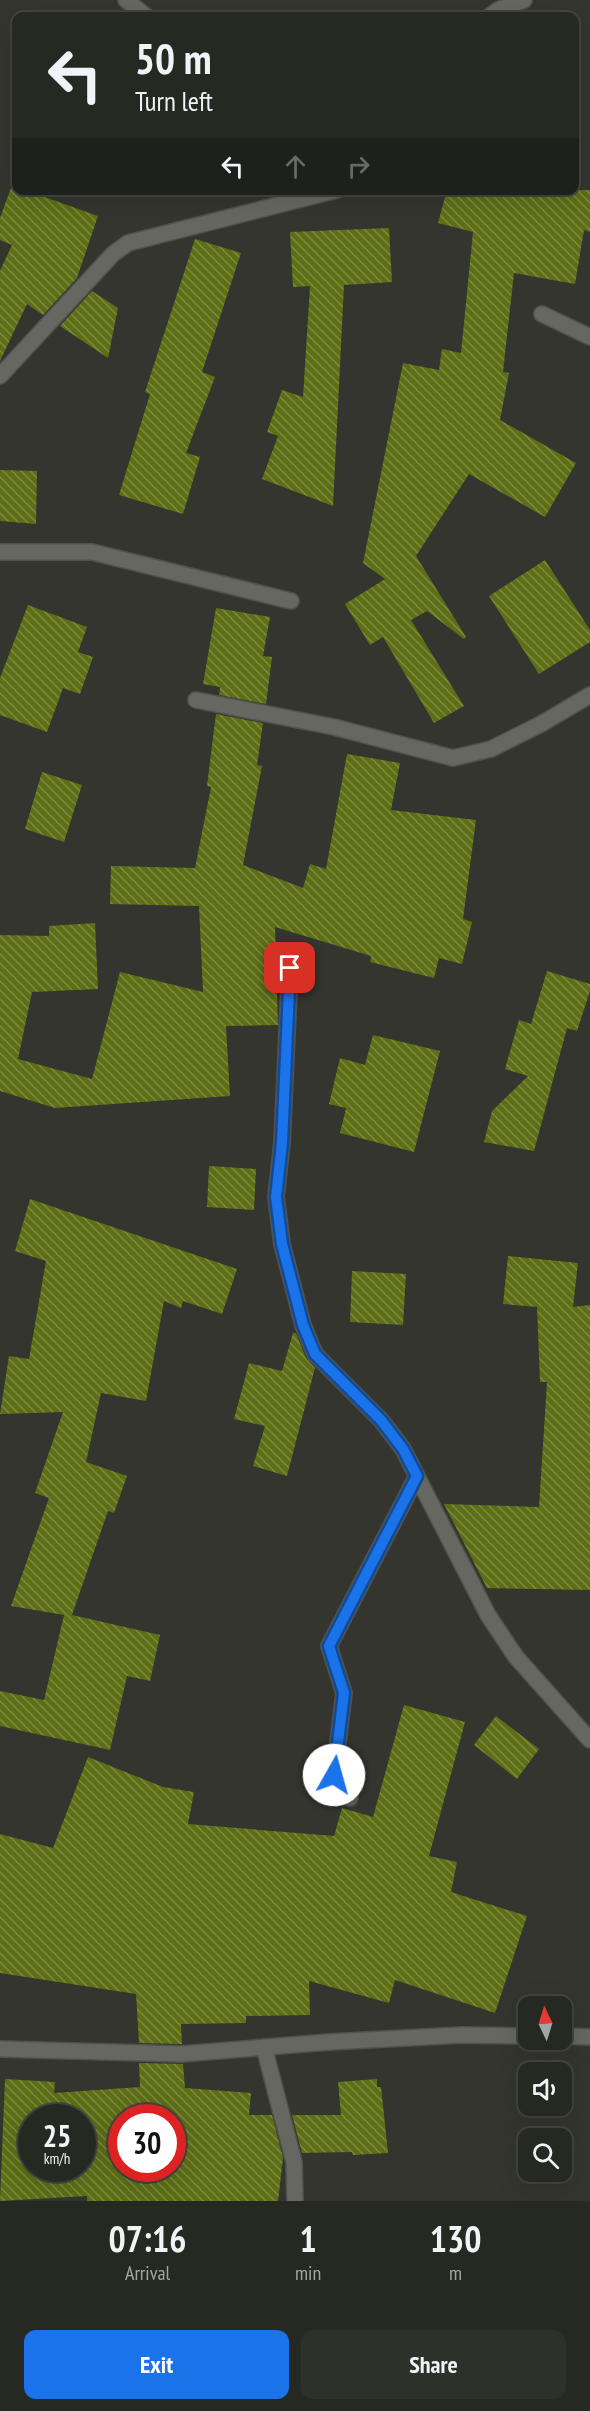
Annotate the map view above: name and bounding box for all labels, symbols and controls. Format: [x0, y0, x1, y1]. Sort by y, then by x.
text: 50 m [135, 31, 212, 86]
icon: left [36, 36, 114, 114]
text: Turn left [135, 84, 213, 118]
icon: left [216, 150, 249, 183]
icon: ahead [279, 150, 312, 183]
icon: right [342, 150, 375, 183]
pin [264, 942, 315, 993]
icon: arrive [273, 951, 306, 984]
position arrow [302, 1743, 366, 1807]
north arrow [518, 1996, 572, 2050]
map controls [518, 1996, 572, 2182]
button: sound [518, 2062, 572, 2116]
speed limit sign: 30 [108, 2104, 186, 2182]
text: 25 [43, 2116, 71, 2155]
button: search [518, 2128, 572, 2182]
text: km/h [44, 2149, 70, 2168]
text: 07:16 [109, 2215, 186, 2262]
text: 1 [299, 2215, 317, 2262]
text: 130 [430, 2215, 481, 2262]
text: Arrival [125, 2260, 170, 2286]
text: min [295, 2260, 321, 2286]
text: m [449, 2260, 462, 2286]
button: Exit [24, 2330, 289, 2399]
button: Share [301, 2330, 566, 2399]

